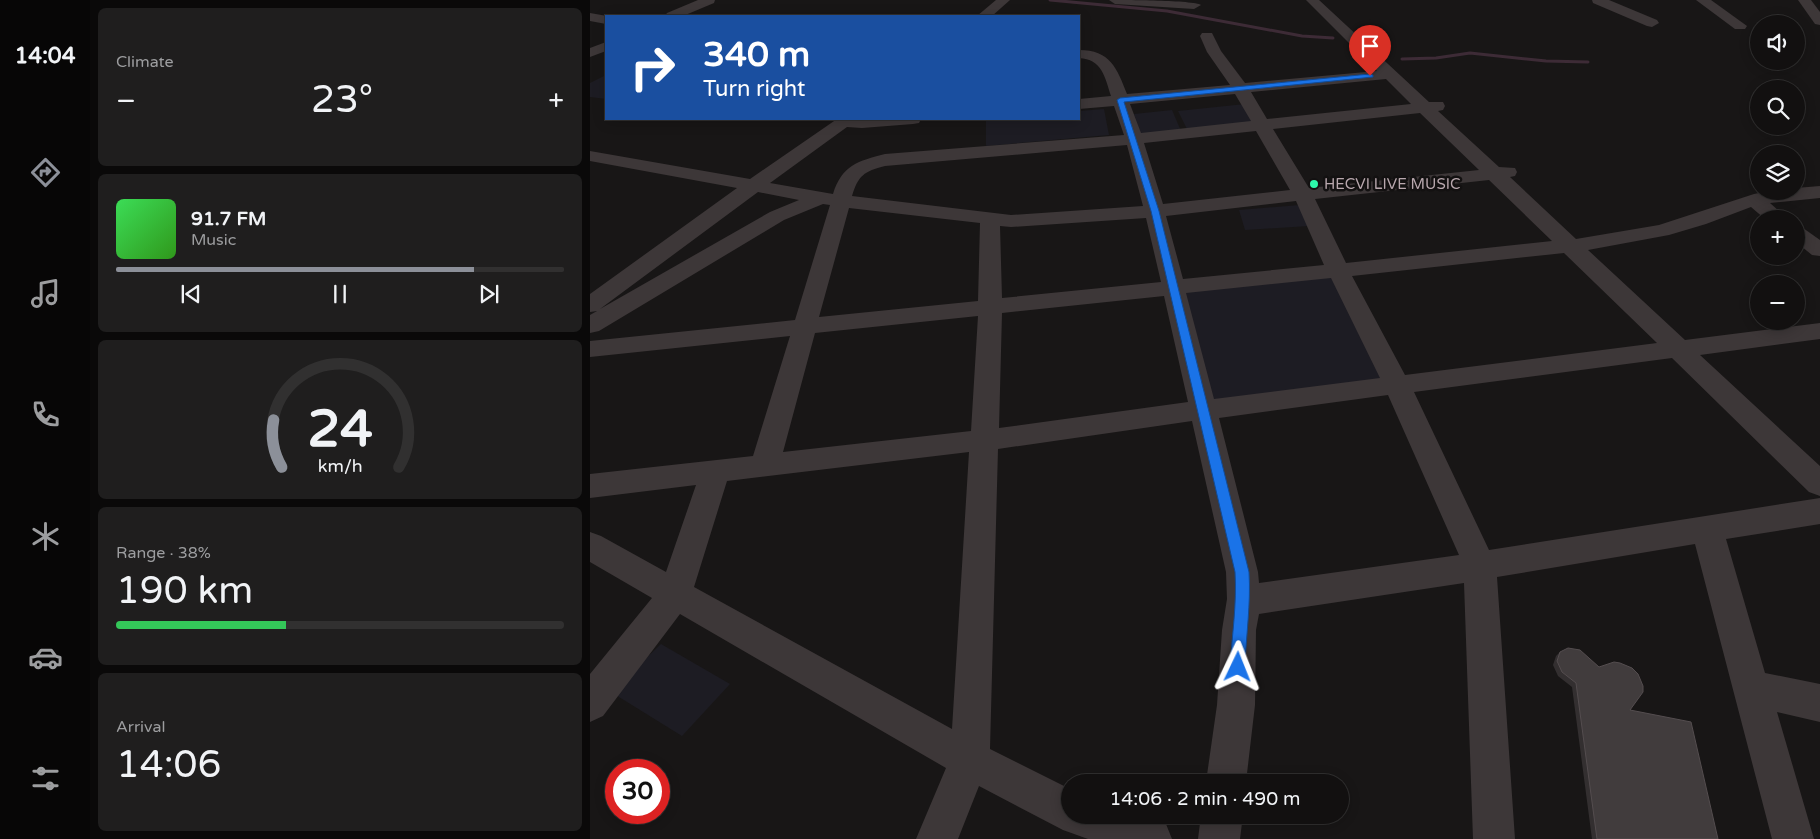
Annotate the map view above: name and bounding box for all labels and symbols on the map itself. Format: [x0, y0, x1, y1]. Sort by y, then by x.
pin [1349, 25, 1391, 76]
place label: HECVI LIVE MUSIC [1324, 175, 1460, 193]
marker: HECVI LIVE MUSIC [1308, 178, 1320, 190]
position arrow [1211, 640, 1263, 692]
speed limit sign: 30 [605, 759, 670, 824]

